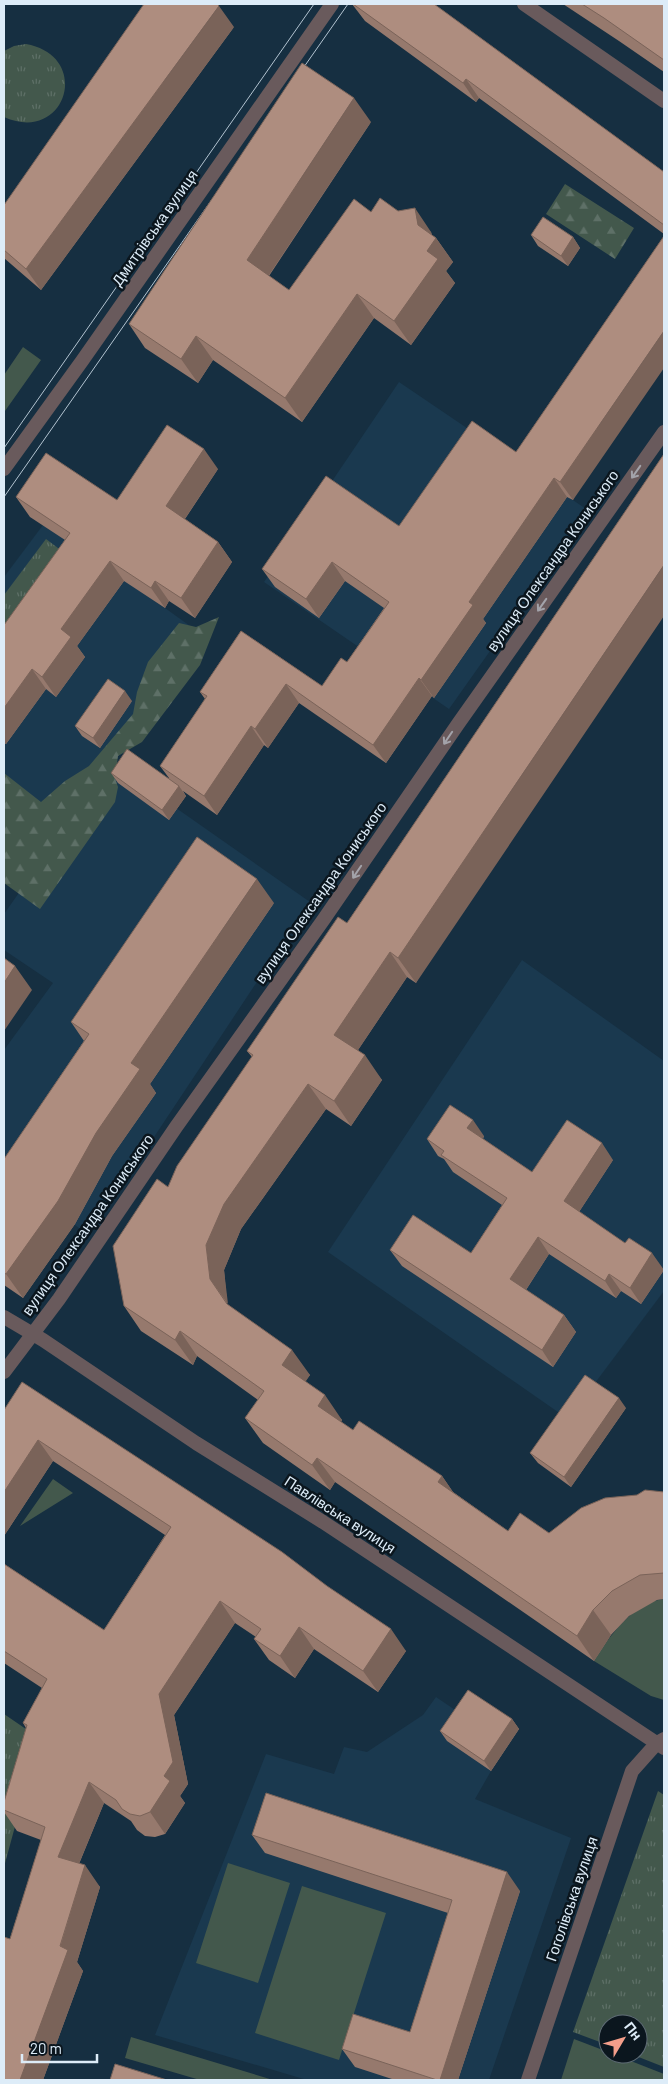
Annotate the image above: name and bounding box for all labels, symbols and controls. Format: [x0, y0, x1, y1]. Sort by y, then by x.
street label: Дмитрівська вулиця [107, 166, 201, 289]
one-way arrow [631, 465, 641, 479]
street label: вулиця Олександра Кониського [483, 466, 622, 655]
one-way arrow [537, 598, 547, 612]
one-way arrow [443, 730, 453, 744]
street label: вулиця Олександра Кониського [251, 798, 390, 987]
one-way arrow [352, 864, 362, 878]
street label: вулиця Олександра Кониського [18, 1130, 157, 1319]
street label: Павлівська вулиця [282, 1472, 399, 1557]
street label: Гоголівська вулиця [541, 1834, 601, 1963]
north arrow [598, 2014, 648, 2064]
text: Пн [621, 2018, 646, 2043]
scale bar [22, 2032, 98, 2064]
text: 20 m [30, 2039, 62, 2057]

